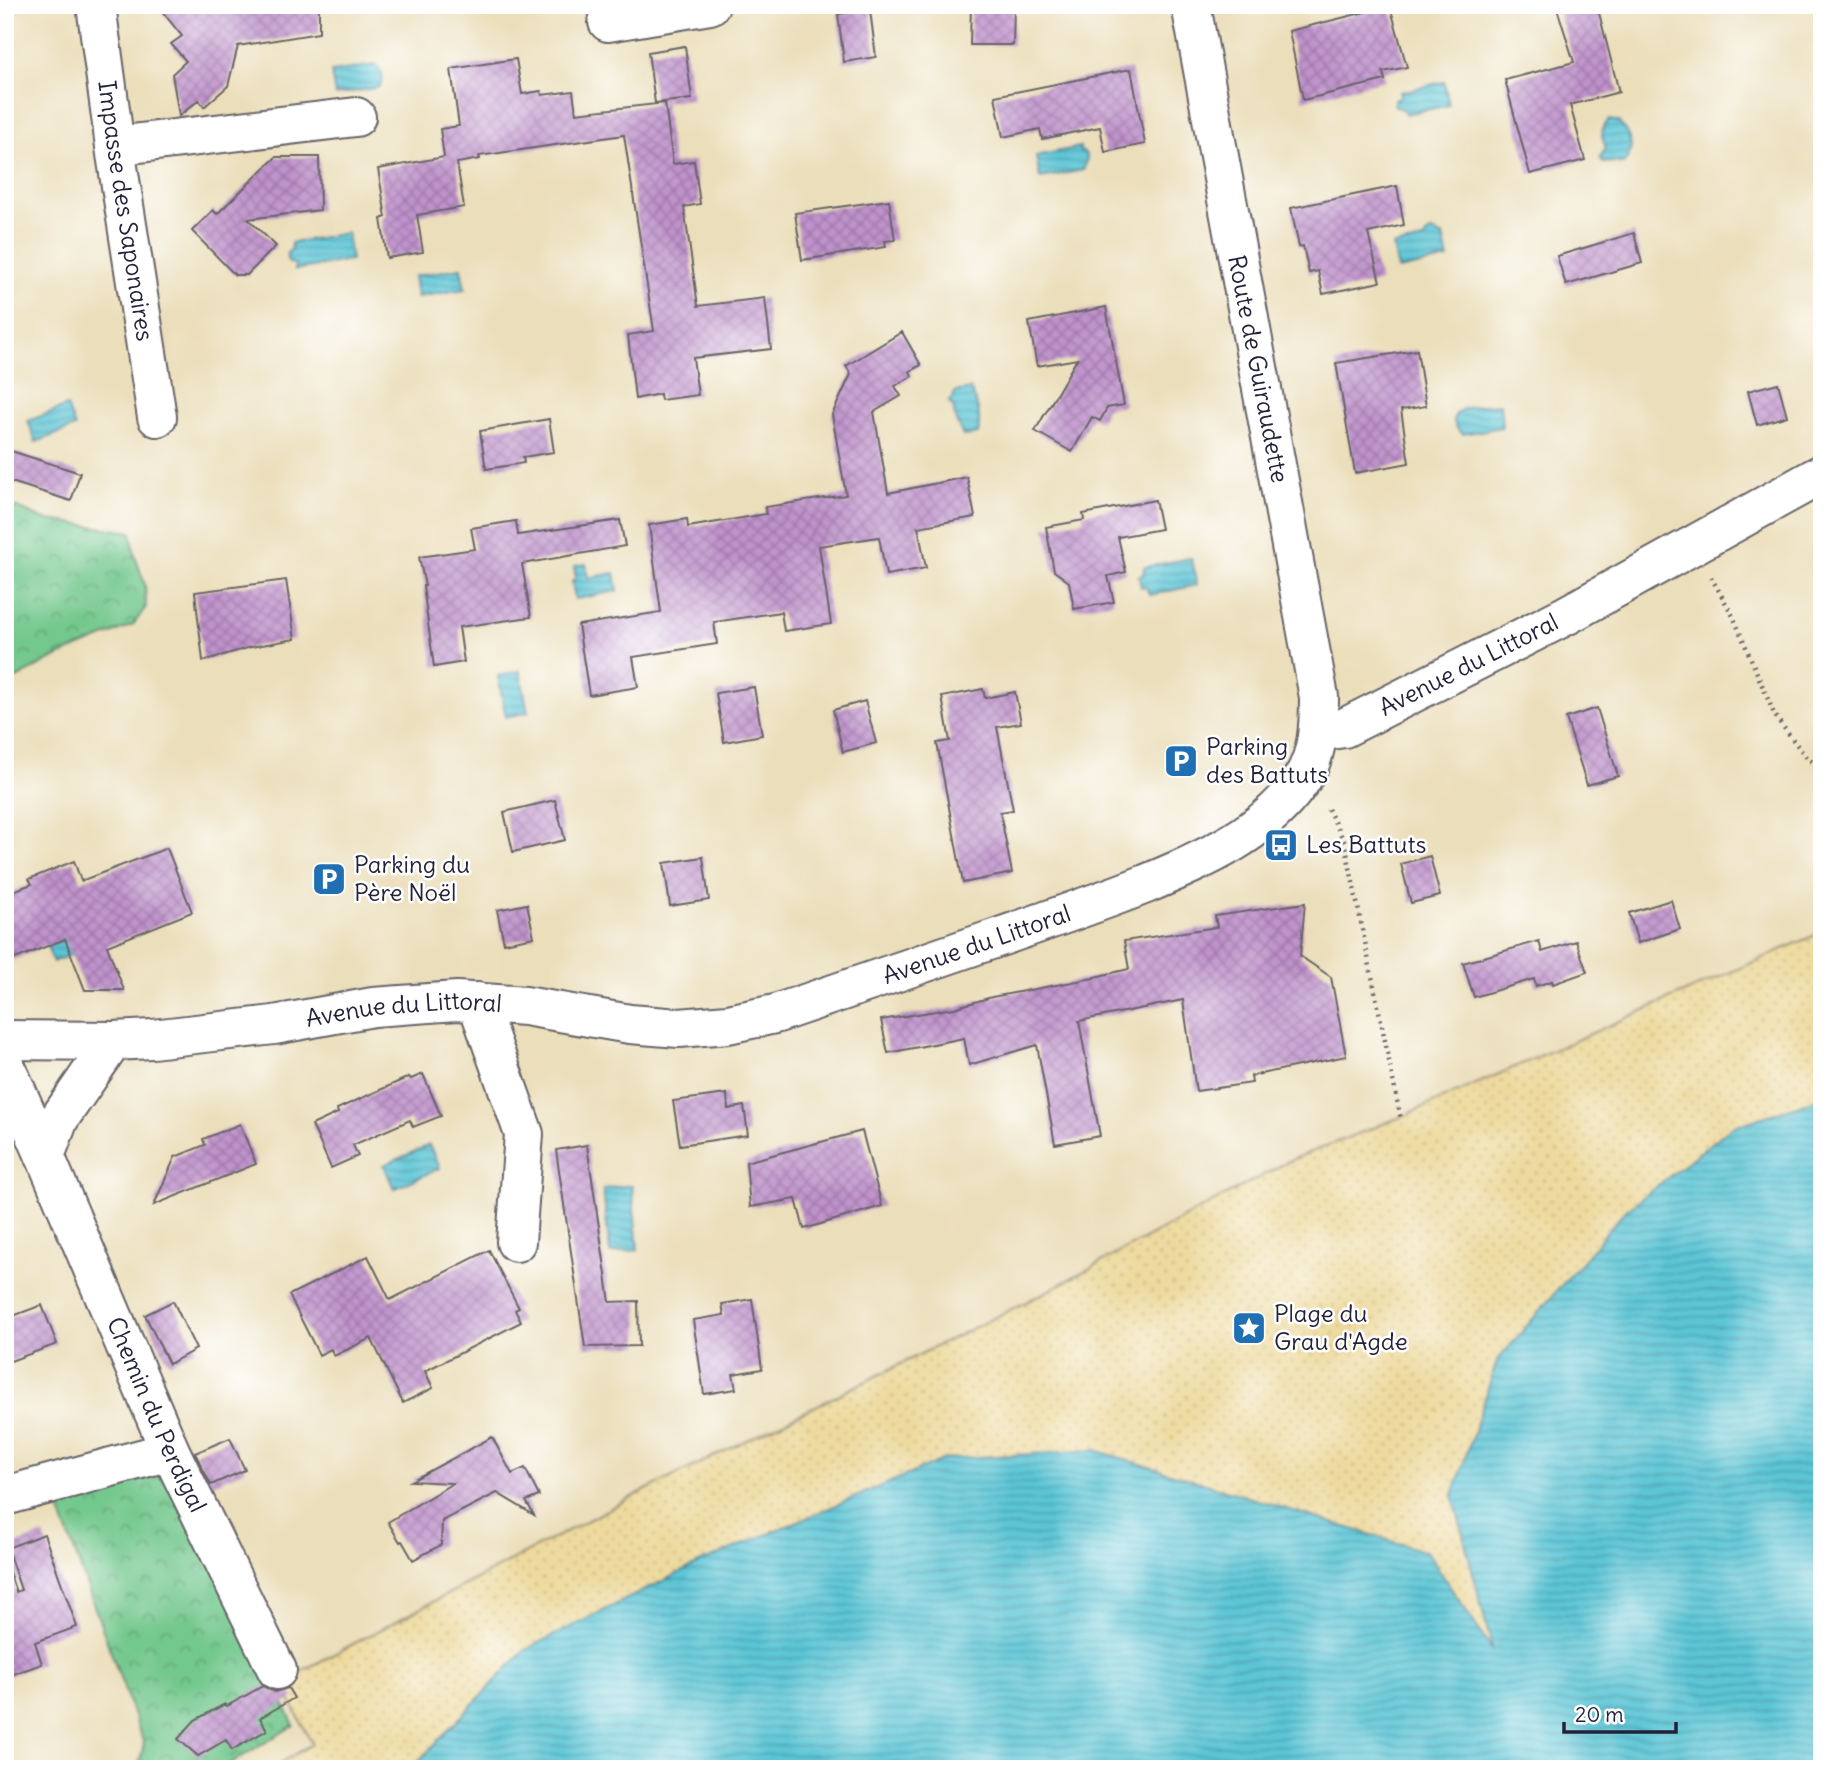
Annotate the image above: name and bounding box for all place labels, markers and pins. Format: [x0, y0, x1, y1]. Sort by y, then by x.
place label: Parking des Battuts [1206, 731, 1328, 789]
parking icon: Parking des Battuts [1162, 742, 1200, 780]
bus stop icon: Les Battuts [1262, 826, 1300, 864]
place label: Les Battuts [1306, 829, 1427, 859]
place label: Parking du Père Noël [354, 849, 470, 907]
parking icon: Parking du Père Noël [310, 860, 348, 898]
place label: Plage du Grau d'Agde [1274, 1298, 1408, 1356]
place icon: Plage du Grau d'Agde [1230, 1309, 1268, 1347]

